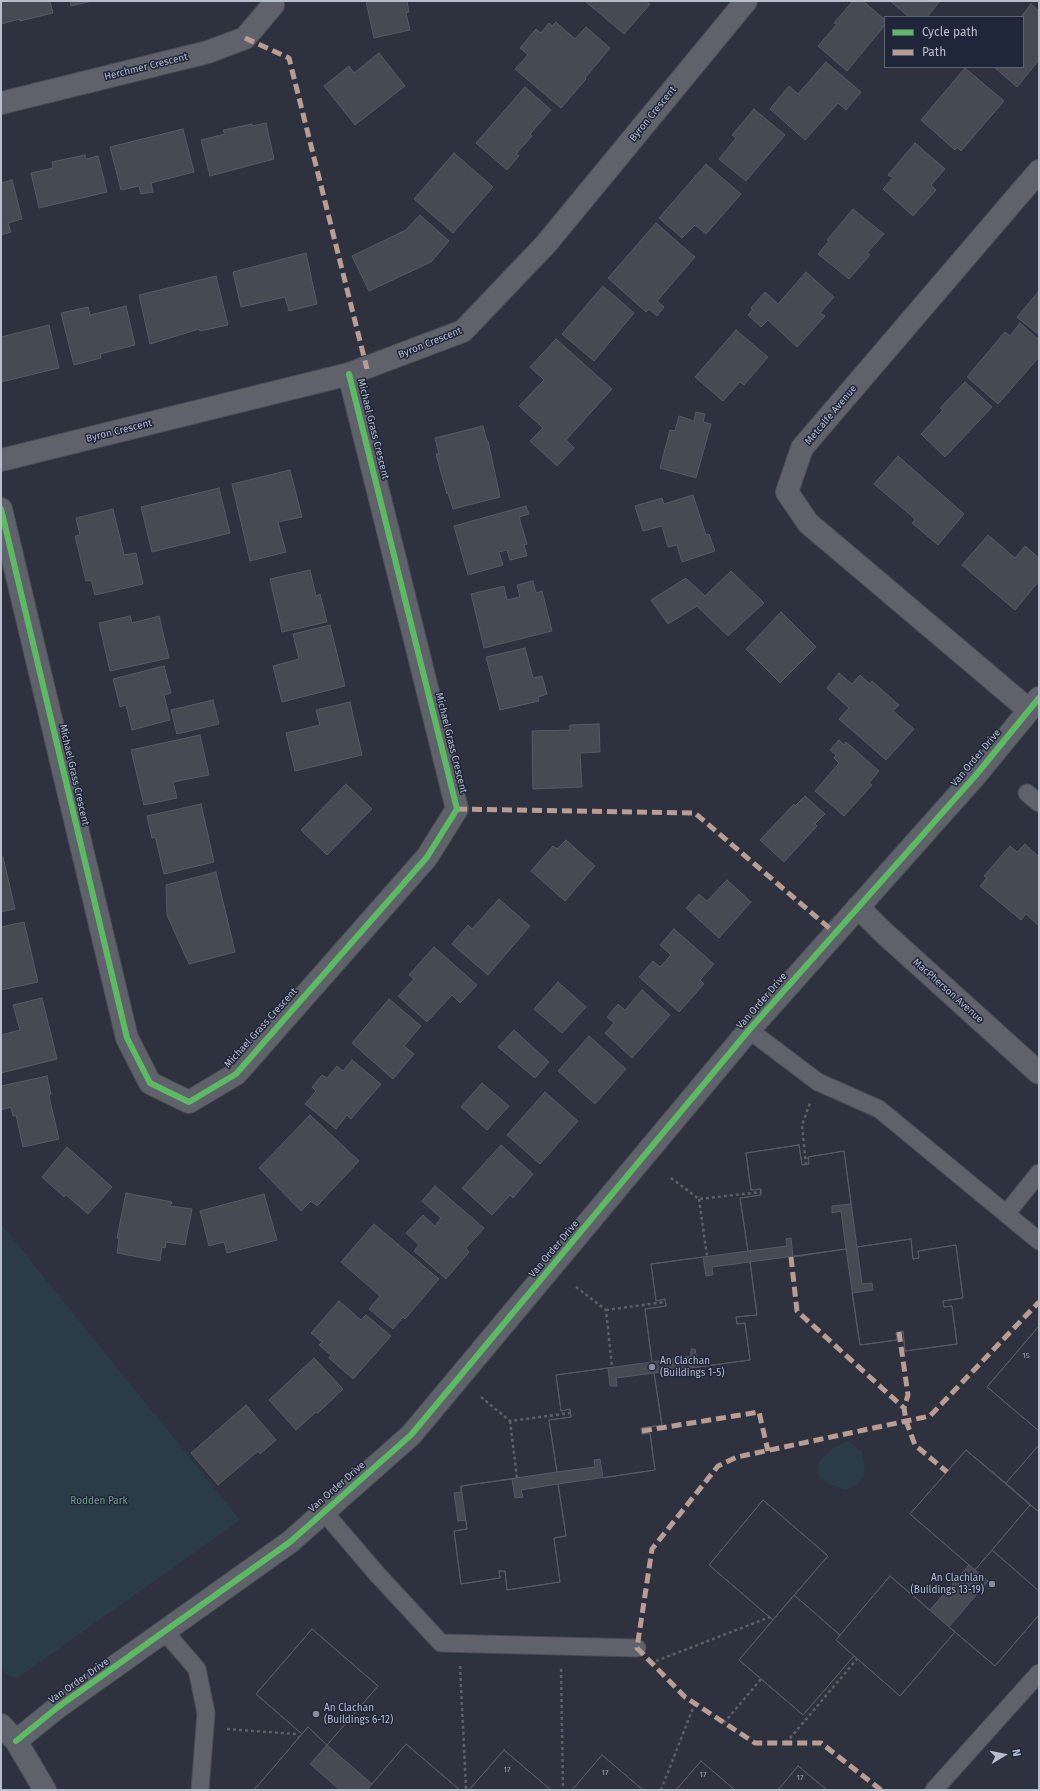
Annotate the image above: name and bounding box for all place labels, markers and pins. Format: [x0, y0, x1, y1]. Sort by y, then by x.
place label: An Clachan (Buildings 1-5) [660, 1355, 724, 1378]
marker: An Clachan (Buildings 1-5) [647, 1362, 657, 1372]
place label: An Clachlan (Buildings 13-19) [911, 1572, 984, 1596]
marker: An Clachlan (Buildings 13-19) [987, 1579, 997, 1589]
place label: An Clachan (Buildings 6-12) [324, 1702, 393, 1726]
marker: An Clachan (Buildings 6-12) [311, 1709, 321, 1719]

